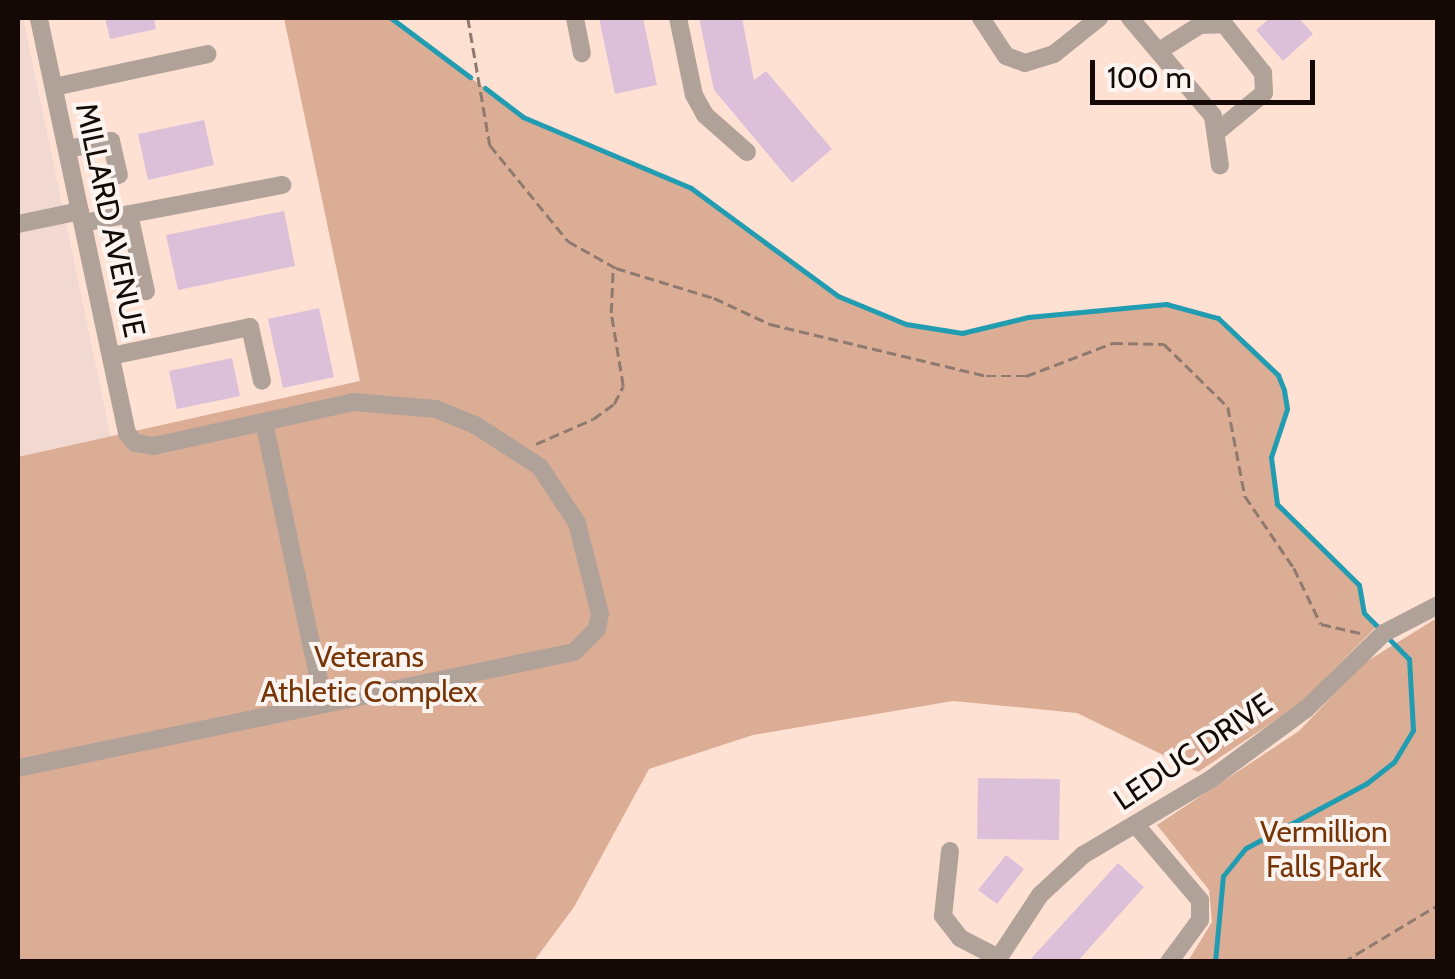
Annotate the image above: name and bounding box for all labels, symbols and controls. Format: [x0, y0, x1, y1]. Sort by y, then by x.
scale bar [1095, 40, 1320, 102]
text: 100 m [1107, 59, 1192, 96]
street label: MILLARD AVENUE [68, 100, 152, 340]
park label: Veterans Athletic Complex [260, 639, 478, 710]
street label: LEDUC DRIVE [1107, 686, 1279, 818]
park label: Vermillion Falls Park [1260, 814, 1388, 884]

